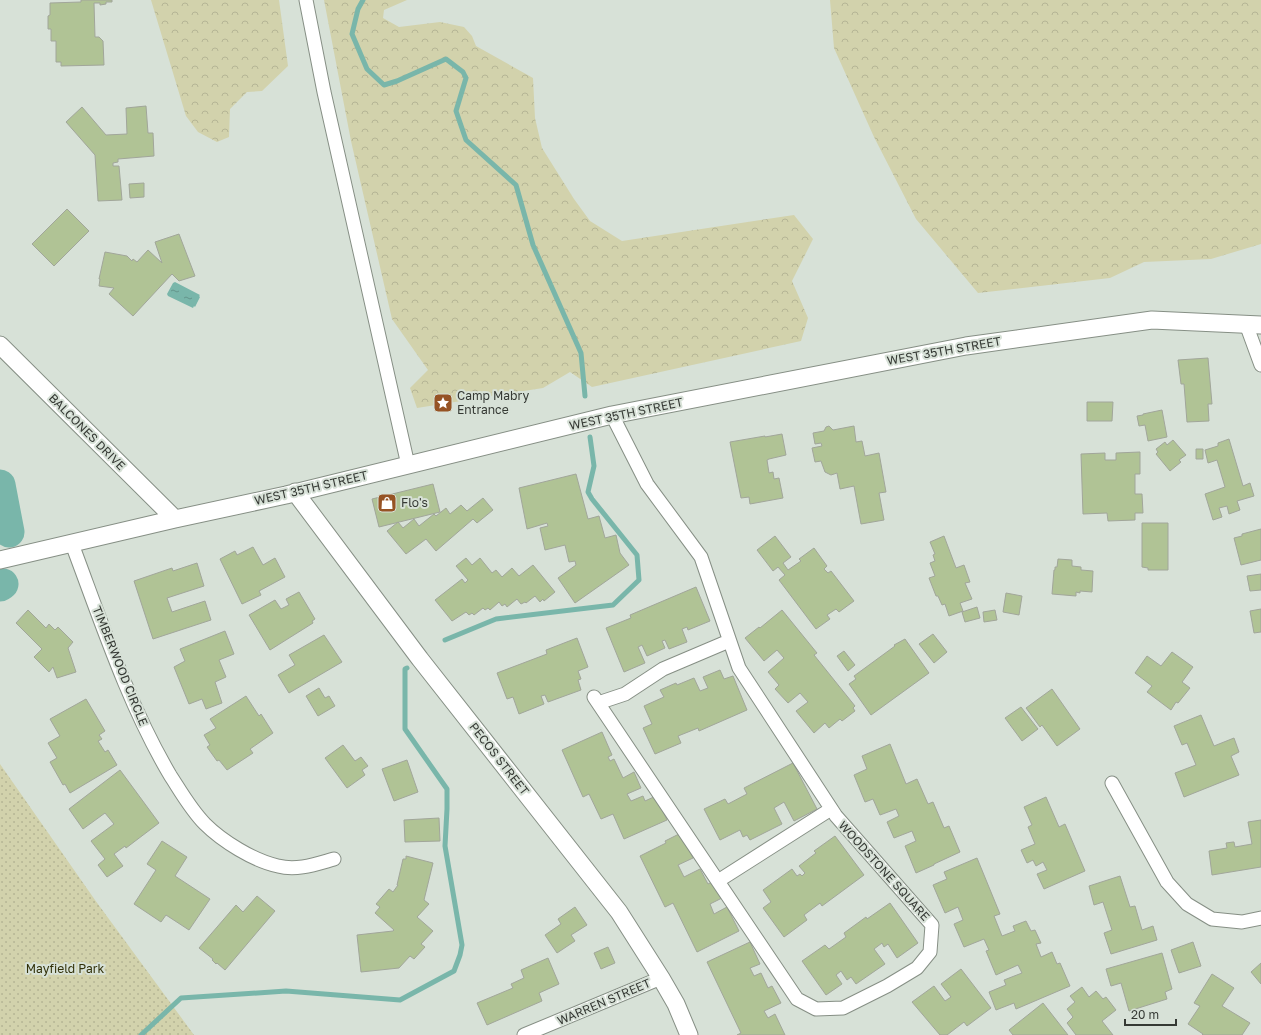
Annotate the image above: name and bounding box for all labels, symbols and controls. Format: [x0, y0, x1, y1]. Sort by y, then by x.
street label: WEST 35TH STREET [886, 333, 1003, 368]
place label: Camp Mabry Entrance [457, 388, 529, 417]
street label: BALCONES DRIVE [46, 390, 129, 473]
place icon: Camp Mabry Entrance [432, 392, 454, 414]
street label: WEST 35TH STREET [568, 394, 685, 433]
street label: WEST 35TH STREET [253, 467, 370, 508]
shop icon: Flo's [376, 492, 398, 514]
place label: Flo's [401, 495, 428, 510]
street label: TIMBERWOOD CIRCLE [90, 604, 151, 728]
street label: PECOS STREET [466, 719, 533, 799]
street label: WOODSTONE SQUARE [836, 818, 933, 924]
park label: Mayfield Park [26, 961, 104, 976]
street label: WARREN STREET [555, 975, 653, 1028]
scale bar [1125, 1001, 1176, 1027]
text: 20 m [1131, 1007, 1159, 1022]

